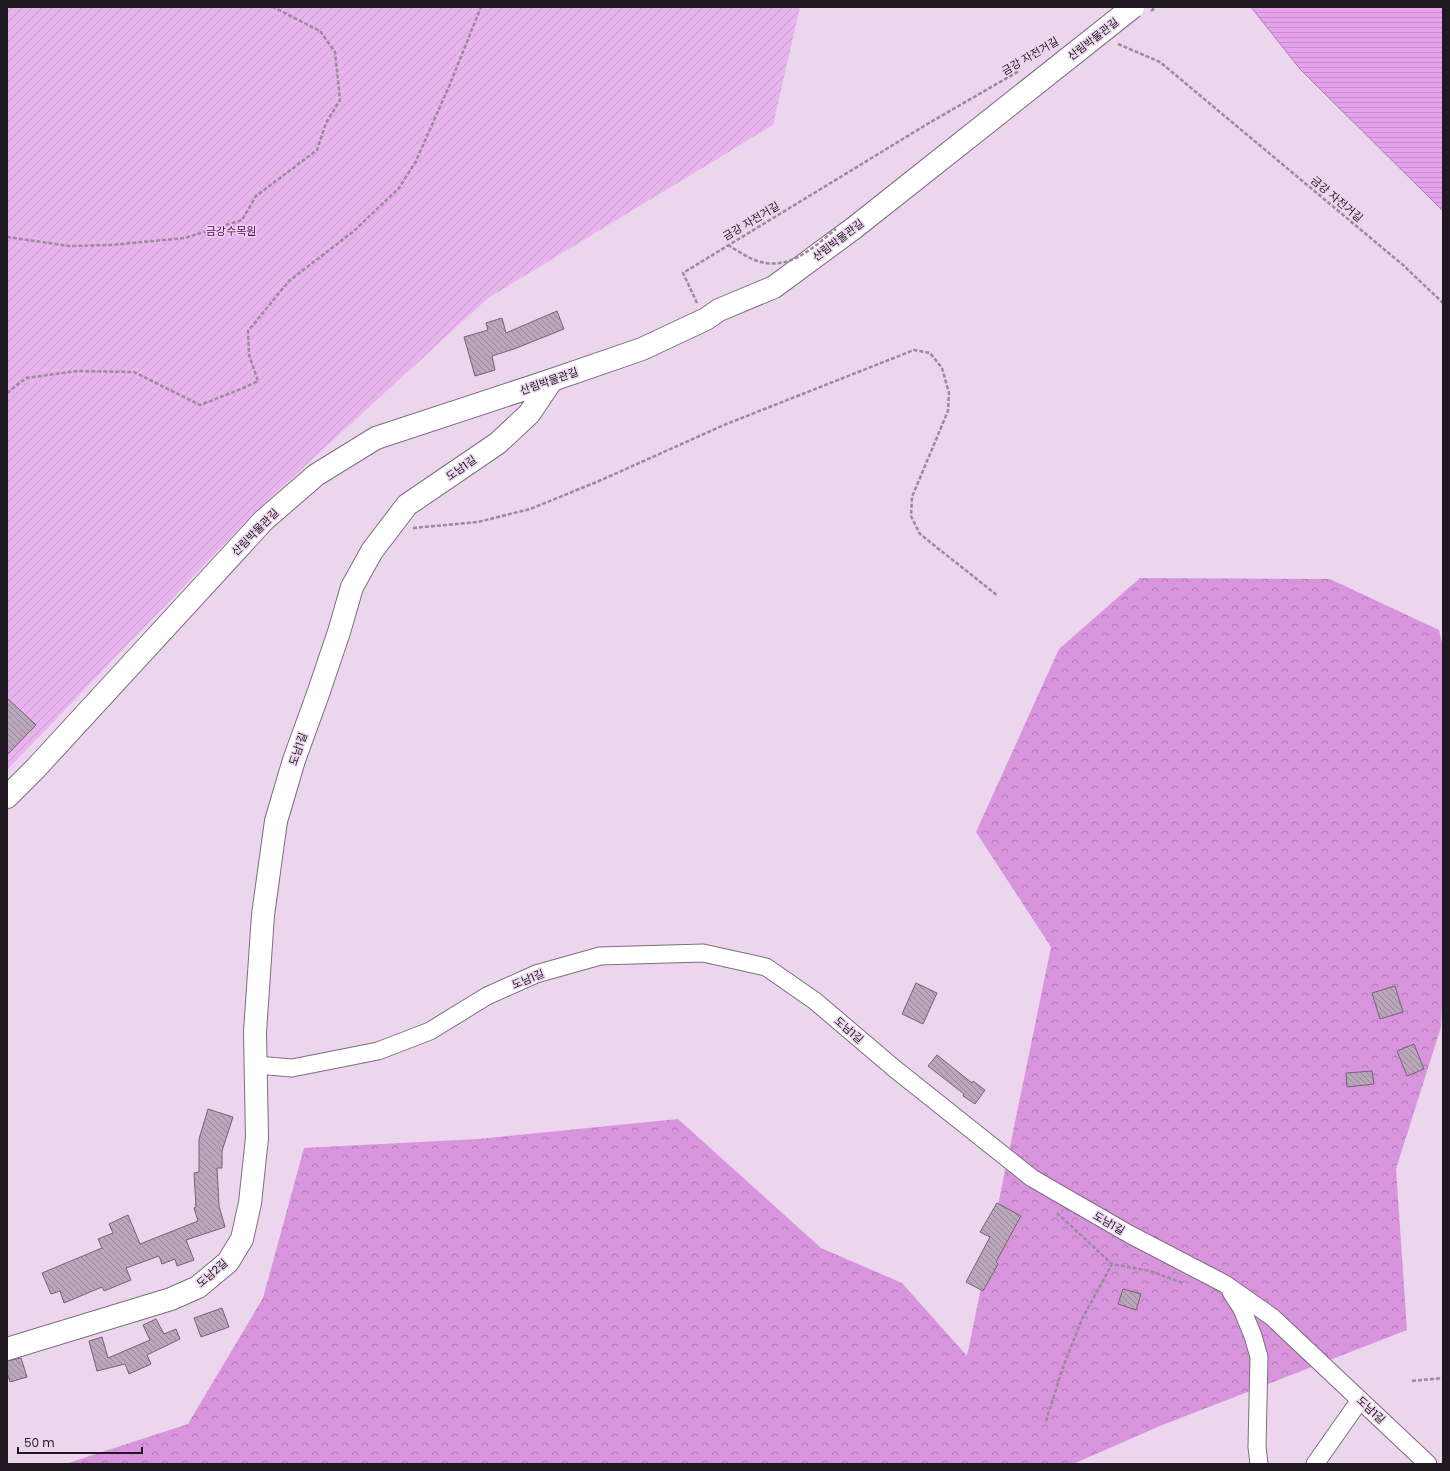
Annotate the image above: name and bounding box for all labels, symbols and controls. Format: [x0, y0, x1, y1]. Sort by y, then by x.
street label: 산림박물관길 [1064, 14, 1122, 64]
street label: 금강 자전거길 [998, 33, 1062, 79]
street label: 금강 자전거길 [1307, 172, 1367, 226]
street label: 금강 자전거길 [720, 198, 782, 244]
street label: 산림박물관길 [809, 215, 867, 265]
park label: 금강수목원 [206, 223, 256, 239]
street label: 산림박물관길 [518, 364, 580, 398]
street label: 도남1길 [443, 452, 479, 484]
street label: 산림박물관길 [228, 505, 282, 559]
street label: 도남1길 [285, 730, 311, 768]
street label: 도남1길 [509, 965, 547, 993]
street label: 도남1길 [831, 1013, 867, 1047]
street label: 도남1길 [1090, 1208, 1128, 1238]
street label: 도남2길 [193, 1255, 231, 1291]
street label: 도남1길 [1353, 1393, 1389, 1427]
scale bar [18, 1429, 142, 1455]
text: 50 m [24, 1434, 55, 1451]

